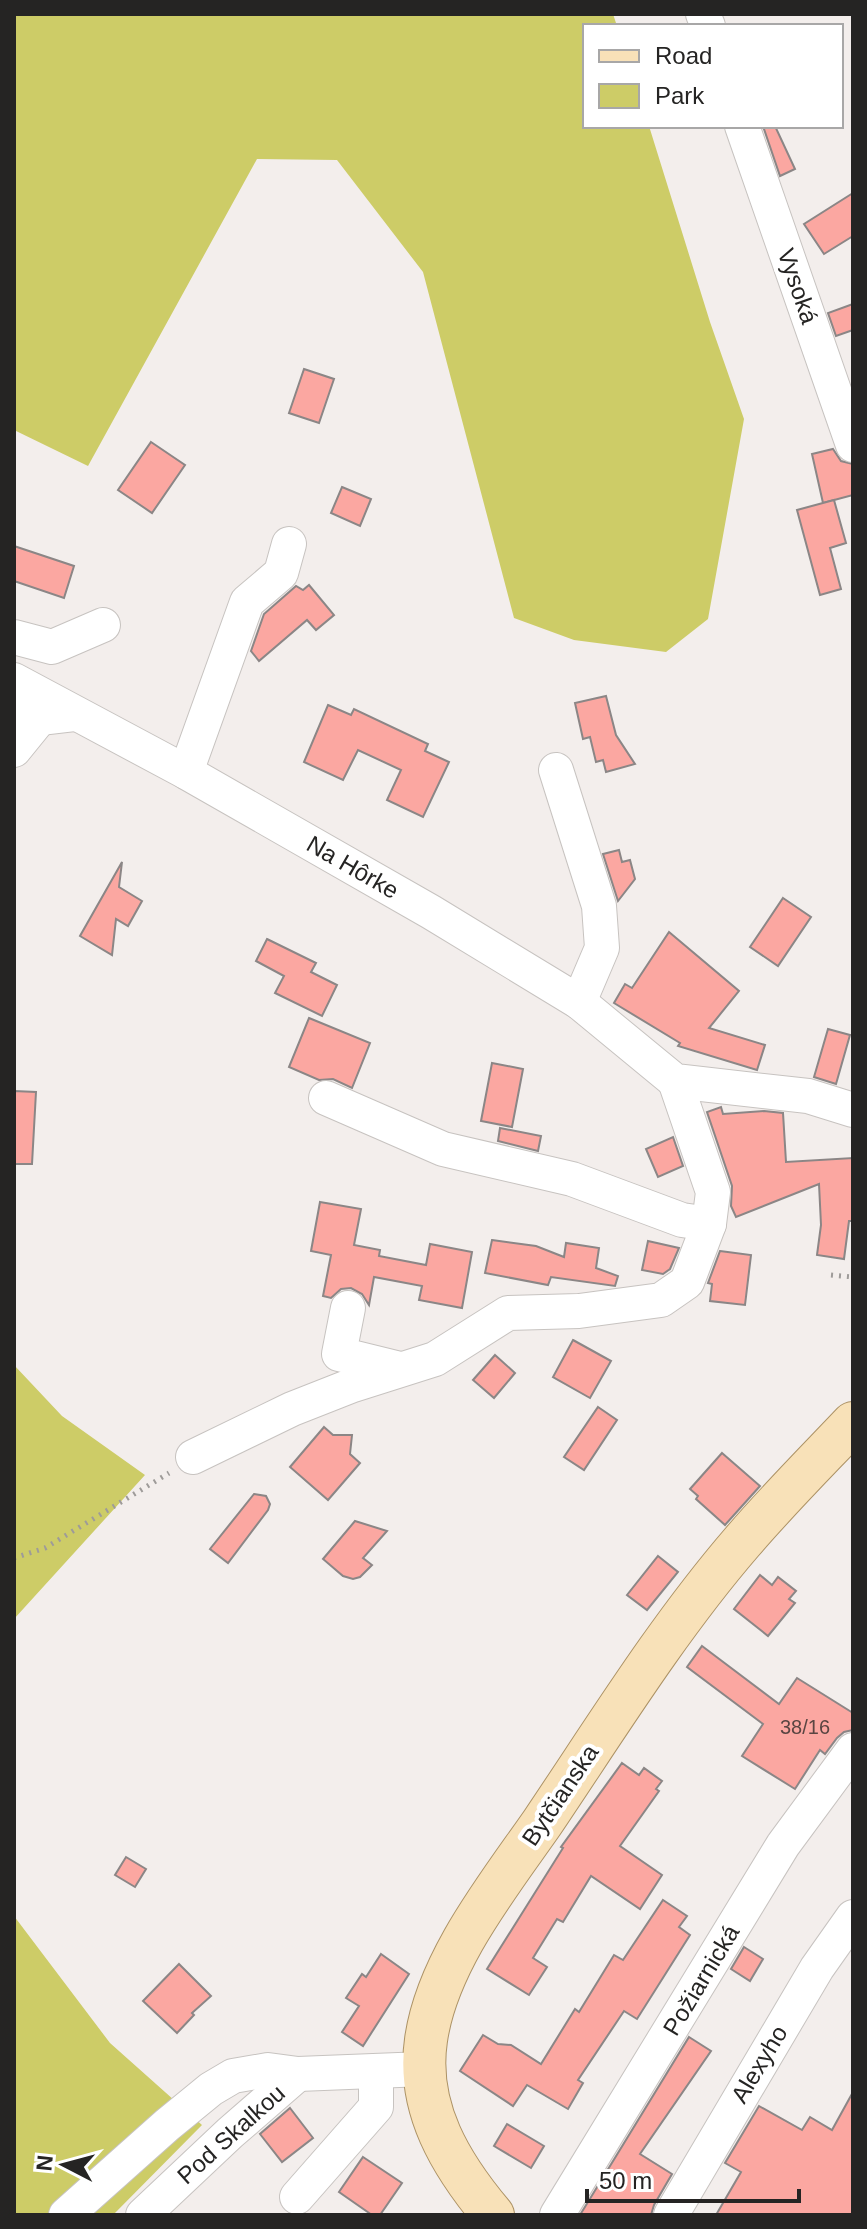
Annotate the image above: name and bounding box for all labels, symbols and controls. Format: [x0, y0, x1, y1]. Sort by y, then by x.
legend [583, 24, 843, 128]
text: Road [655, 42, 712, 69]
text: Park [655, 82, 705, 109]
street label: Vysoká [773, 245, 824, 328]
street label: Na Hôrke [302, 830, 404, 904]
house number: 38/16 [780, 1716, 830, 1738]
street label: Bytčianska [516, 1739, 604, 1851]
street label: Požiarnická [657, 1919, 745, 2040]
street label: Alexyho [725, 2020, 793, 2108]
street label: Pod Skalkou [172, 2079, 290, 2189]
north arrow [24, 2125, 104, 2205]
scale bar [587, 2153, 799, 2203]
text: N [31, 2154, 58, 2172]
text: 50 m [599, 2167, 652, 2194]

